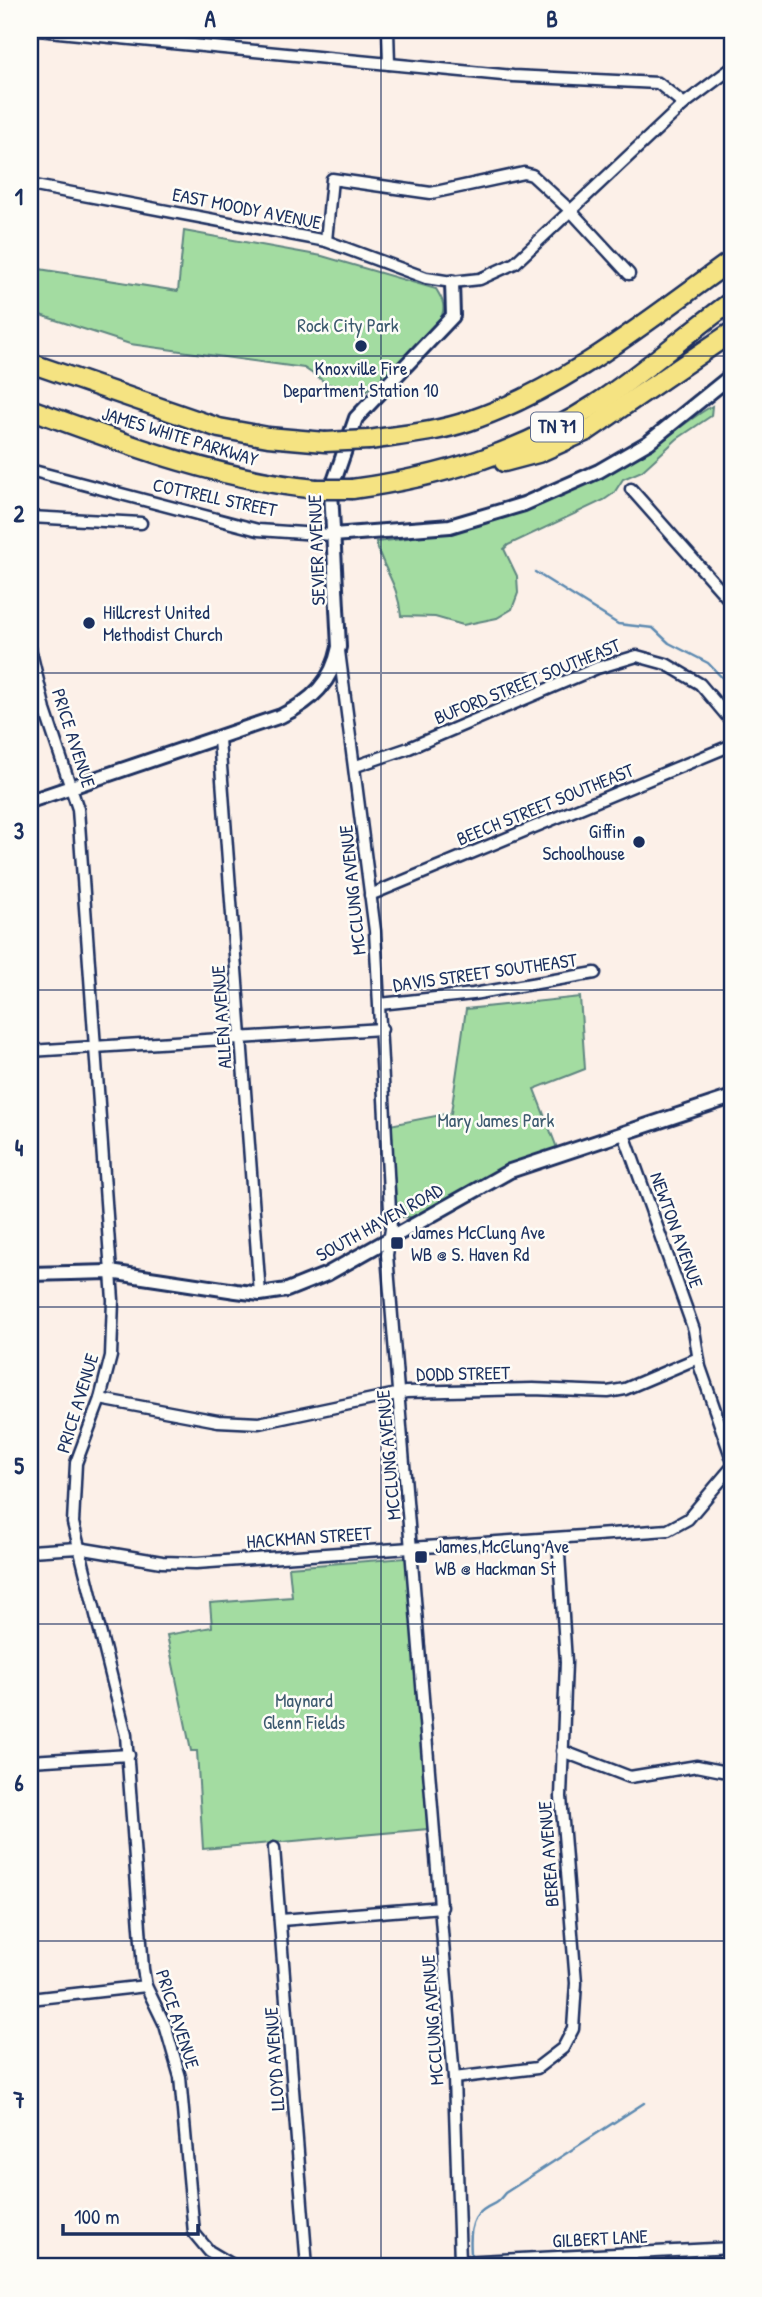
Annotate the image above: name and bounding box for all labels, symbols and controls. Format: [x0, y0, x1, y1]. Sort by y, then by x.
text: A [204, 3, 216, 34]
text: B [546, 3, 558, 34]
text: 1 [15, 181, 23, 212]
street label: EAST MOODY AVENUE [170, 181, 324, 235]
park label: Rock City Park [297, 312, 399, 338]
marker: Knoxville Fire Department Station 10 [353, 338, 369, 354]
place label: Knoxville Fire Department Station 10 [283, 355, 439, 403]
street label: JAMES WHITE PARKWAY [99, 400, 262, 472]
road number: TN 71 [531, 412, 583, 442]
street label: COTTRELL STREET [151, 471, 281, 523]
street label: SEVIER AVENUE [301, 494, 331, 606]
text: 2 [14, 498, 25, 529]
place label: Hillcrest United Methodist Church [103, 599, 223, 647]
marker: Hillcrest United Methodist Church [81, 615, 97, 631]
street label: BUFORD STREET SOUTHEAST [430, 631, 625, 730]
street label: PRICE AVENUE [46, 685, 102, 791]
street label: BEECH STREET SOUTHEAST [452, 756, 639, 851]
text: 3 [14, 815, 24, 846]
place label: Giffin Schoolhouse [542, 818, 625, 866]
street label: MCCLUNG AVENUE [332, 823, 372, 956]
marker: Giffin Schoolhouse [631, 834, 647, 850]
street label: DAVIS STREET SOUTHEAST [391, 946, 580, 998]
street label: ALLEN AVENUE [204, 964, 238, 1070]
park label: Mary James Park [438, 1107, 555, 1133]
text: 4 [15, 1132, 24, 1163]
street label: NEWTON AVENUE [644, 1168, 710, 1292]
street label: SOUTH HAVEN ROAD [311, 1176, 447, 1268]
place label: James McClung Ave WB @ S. Haven Rd [411, 1219, 546, 1267]
marker: James McClung Ave WB @ S. Haven Rd [389, 1235, 405, 1251]
street label: PRICE AVENUE [50, 1350, 105, 1456]
street label: DODD STREET [416, 1359, 511, 1387]
street label: MCCLUNG AVENUE [369, 1388, 407, 1521]
text: 5 [14, 1450, 24, 1481]
street label: HACKMAN STREET [245, 1520, 374, 1554]
place label: James McClung Ave WB @ Hackman St [435, 1533, 570, 1581]
marker: James McClung Ave WB @ Hackman St [413, 1549, 429, 1565]
park label: Maynard Glenn Fields [263, 1687, 345, 1735]
text: 6 [14, 1767, 24, 1798]
street label: BEREA AVENUE [531, 1800, 565, 1908]
street label: MCCLUNG AVENUE [414, 1953, 450, 2086]
street label: PRICE AVENUE [150, 1966, 206, 2072]
street label: LLOYD AVENUE [257, 2006, 291, 2112]
text: 7 [12, 2084, 25, 2115]
scale bar [63, 2192, 198, 2236]
text: 100 m [74, 2202, 120, 2231]
street label: GILBERT LANE [552, 2222, 649, 2253]

